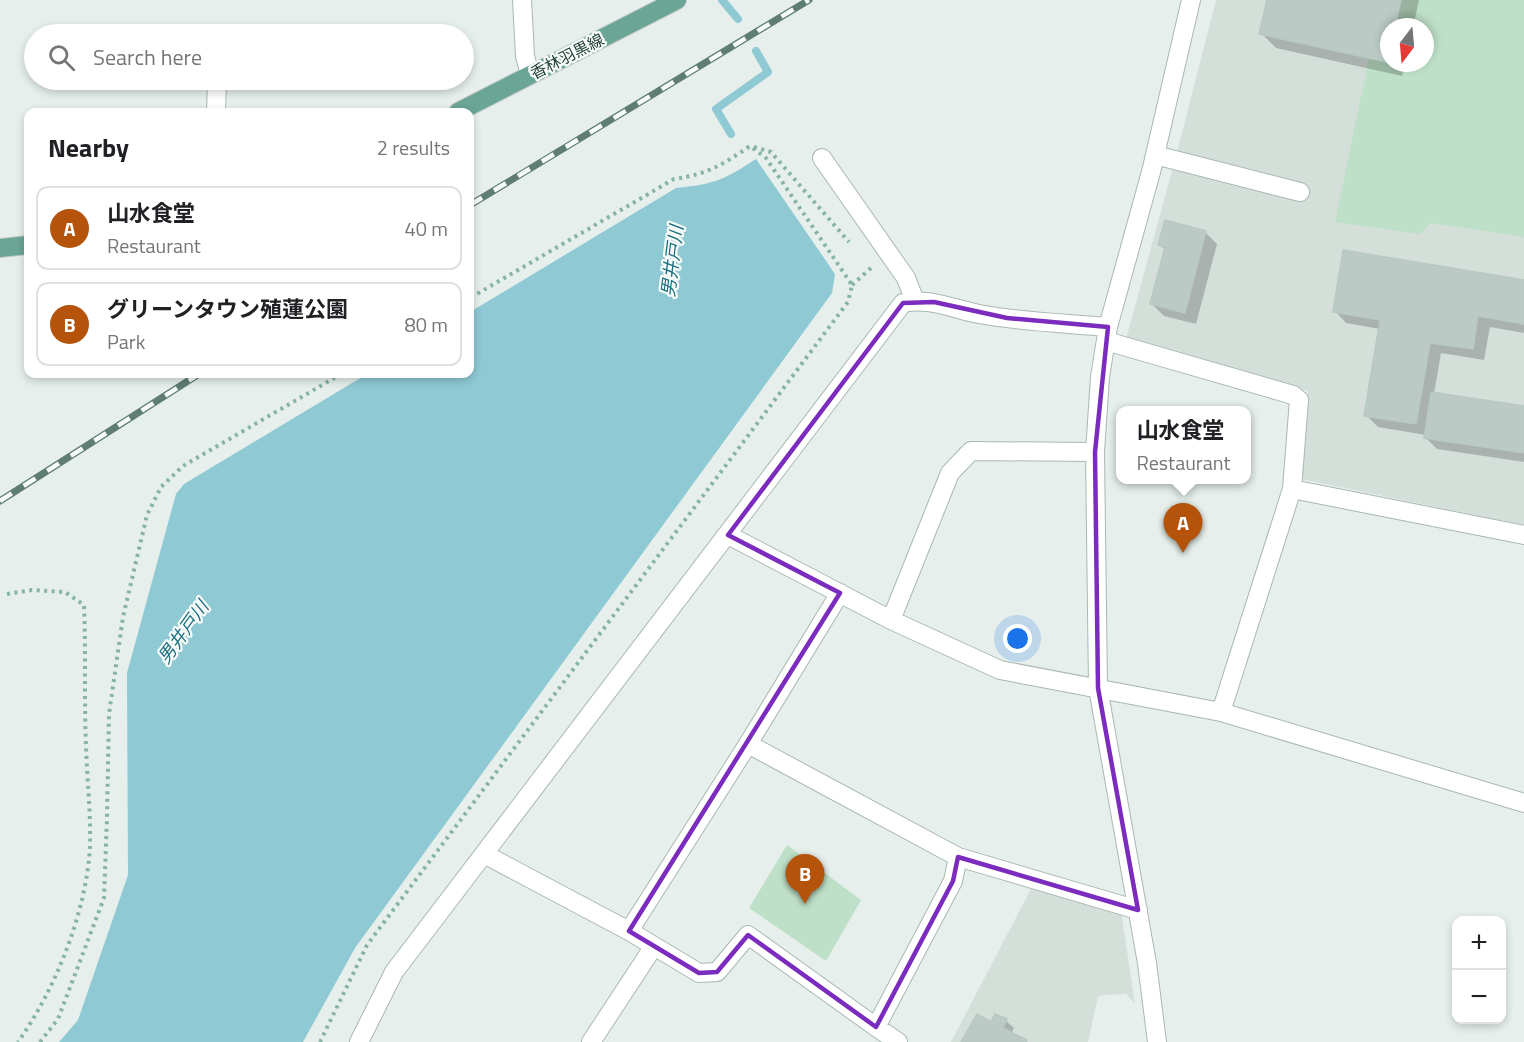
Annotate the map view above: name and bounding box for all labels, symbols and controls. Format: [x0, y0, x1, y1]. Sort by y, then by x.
north arrow [1380, 18, 1434, 72]
search box [24, 24, 474, 90]
street label: 香林羽黒線 [526, 27, 608, 85]
text: Search here [93, 40, 202, 74]
icon: search [45, 41, 78, 74]
text: Nearby [48, 128, 129, 167]
text: 2 results [377, 132, 450, 163]
text: 山水食堂 [107, 196, 195, 230]
text: A [63, 213, 76, 244]
text: 40 m [404, 213, 448, 244]
water label: 男井戸川 [654, 222, 690, 298]
text: Restaurant [107, 230, 201, 261]
text: グリーンタウン殖蓮公園 [107, 292, 348, 326]
text: B [63, 309, 76, 340]
text: 80 m [404, 309, 448, 340]
text: Park [107, 326, 145, 357]
popup [1116, 406, 1251, 484]
text: 山水食堂 [1137, 413, 1225, 447]
text: Restaurant [1137, 447, 1230, 478]
pin: A [1164, 504, 1202, 553]
water label: 男井戸川 [151, 593, 216, 669]
your location [1003, 624, 1032, 653]
pin: B [786, 854, 824, 904]
map controls [1452, 916, 1506, 1024]
button: + [1452, 916, 1506, 970]
button: − [1452, 970, 1506, 1024]

